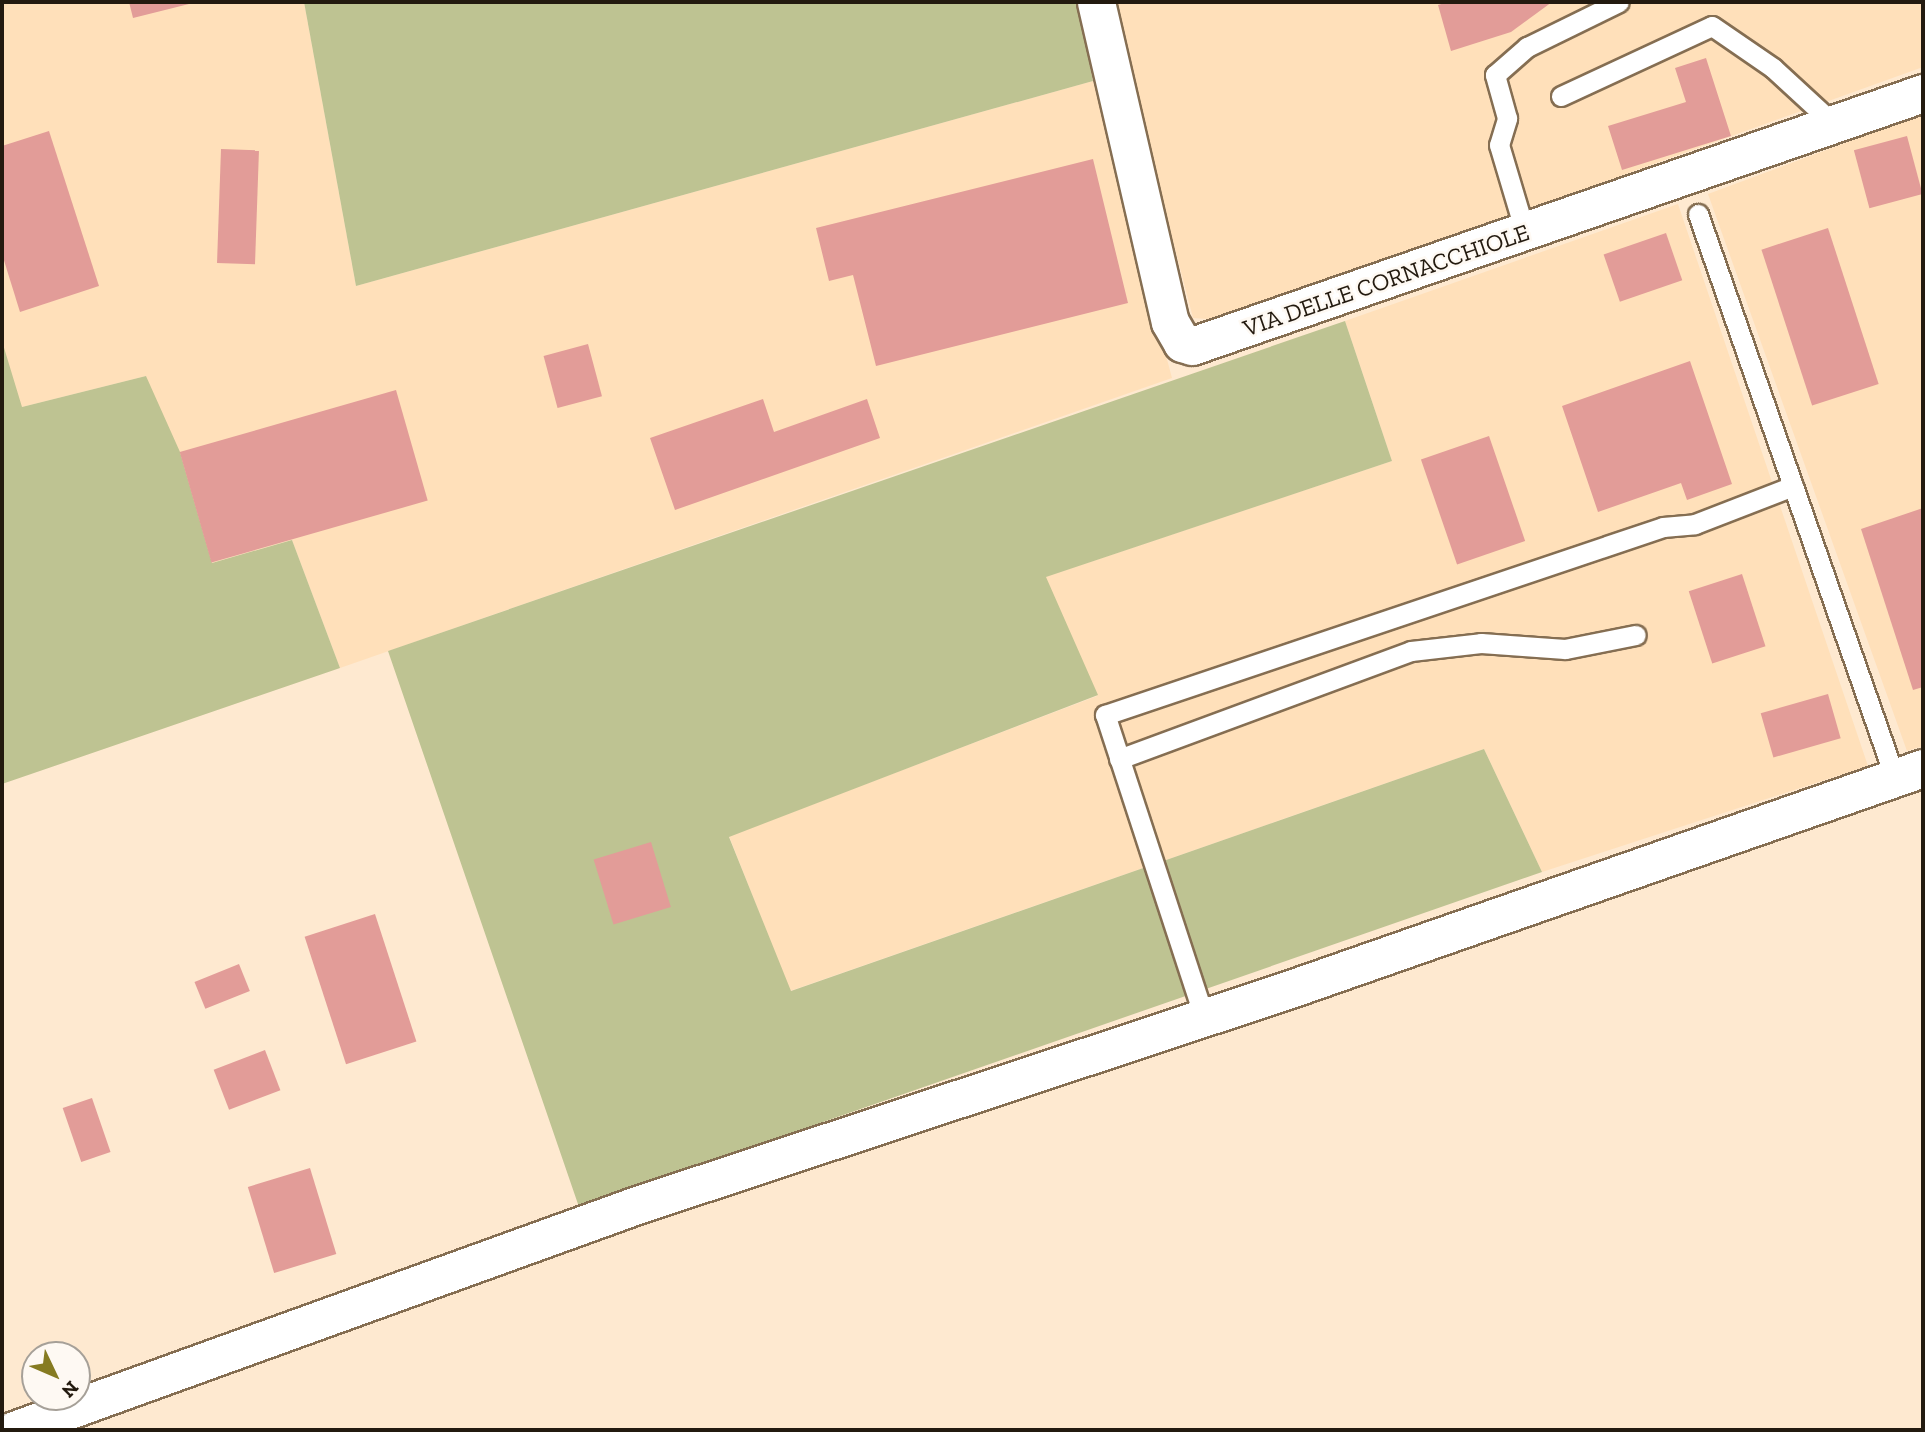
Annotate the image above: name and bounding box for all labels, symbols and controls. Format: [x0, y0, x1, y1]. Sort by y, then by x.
street label: VIA DELLE CORNACCHIOLE [1239, 217, 1533, 343]
north arrow [21, 1341, 91, 1411]
text: N [57, 1376, 83, 1403]

